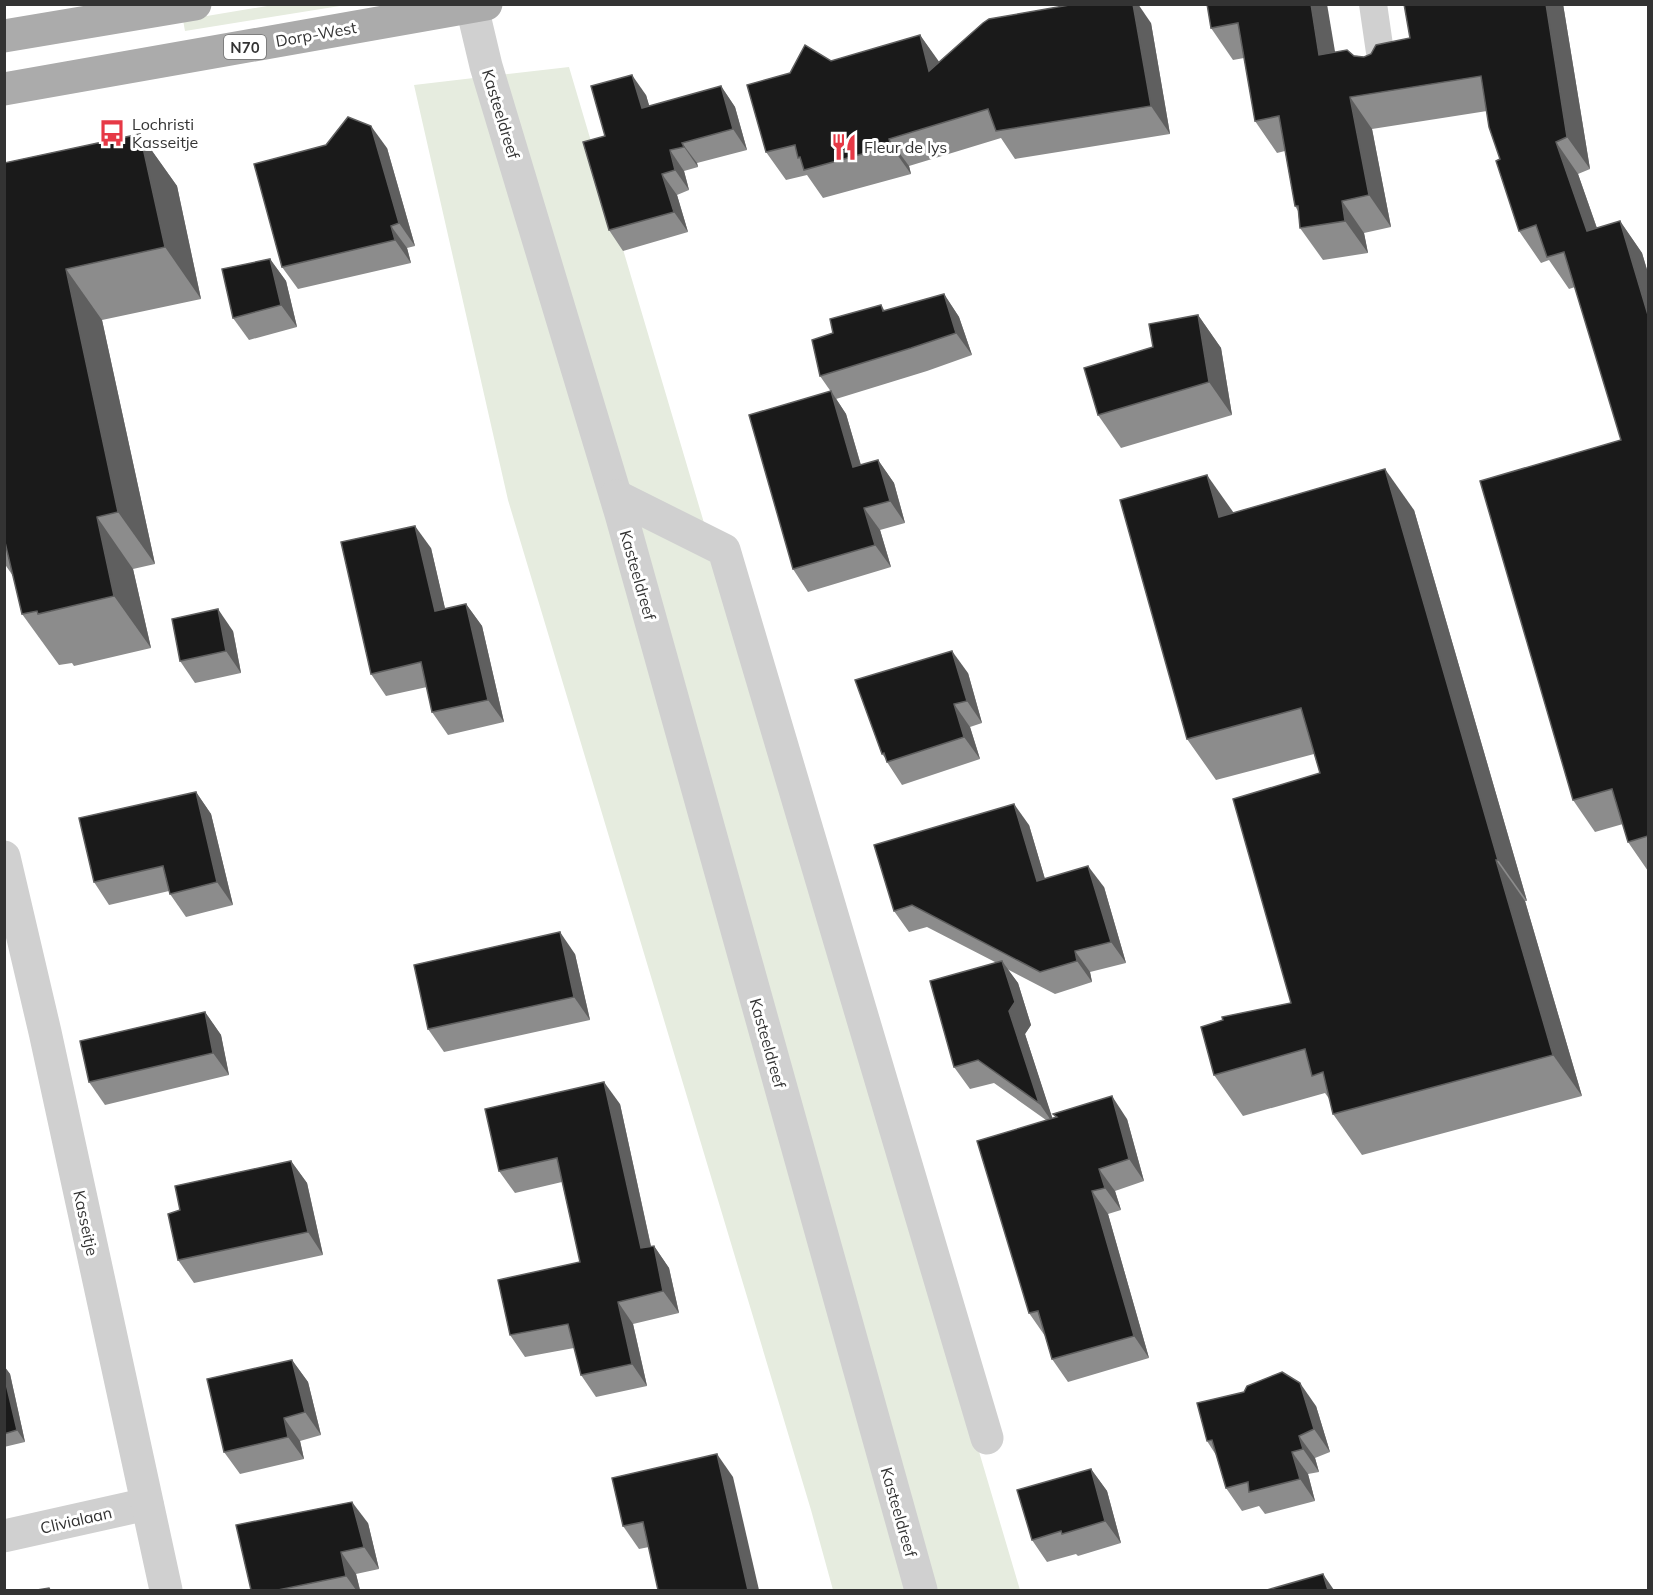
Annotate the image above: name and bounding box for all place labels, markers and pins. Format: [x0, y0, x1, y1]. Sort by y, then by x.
place label: Lochristi Kasseitje [132, 114, 198, 152]
bus stop icon: Lochristi Kasseitje [97, 118, 127, 148]
restaurant icon: Fleur de lys [829, 132, 859, 162]
place label: Fleur de lys [864, 137, 947, 157]

